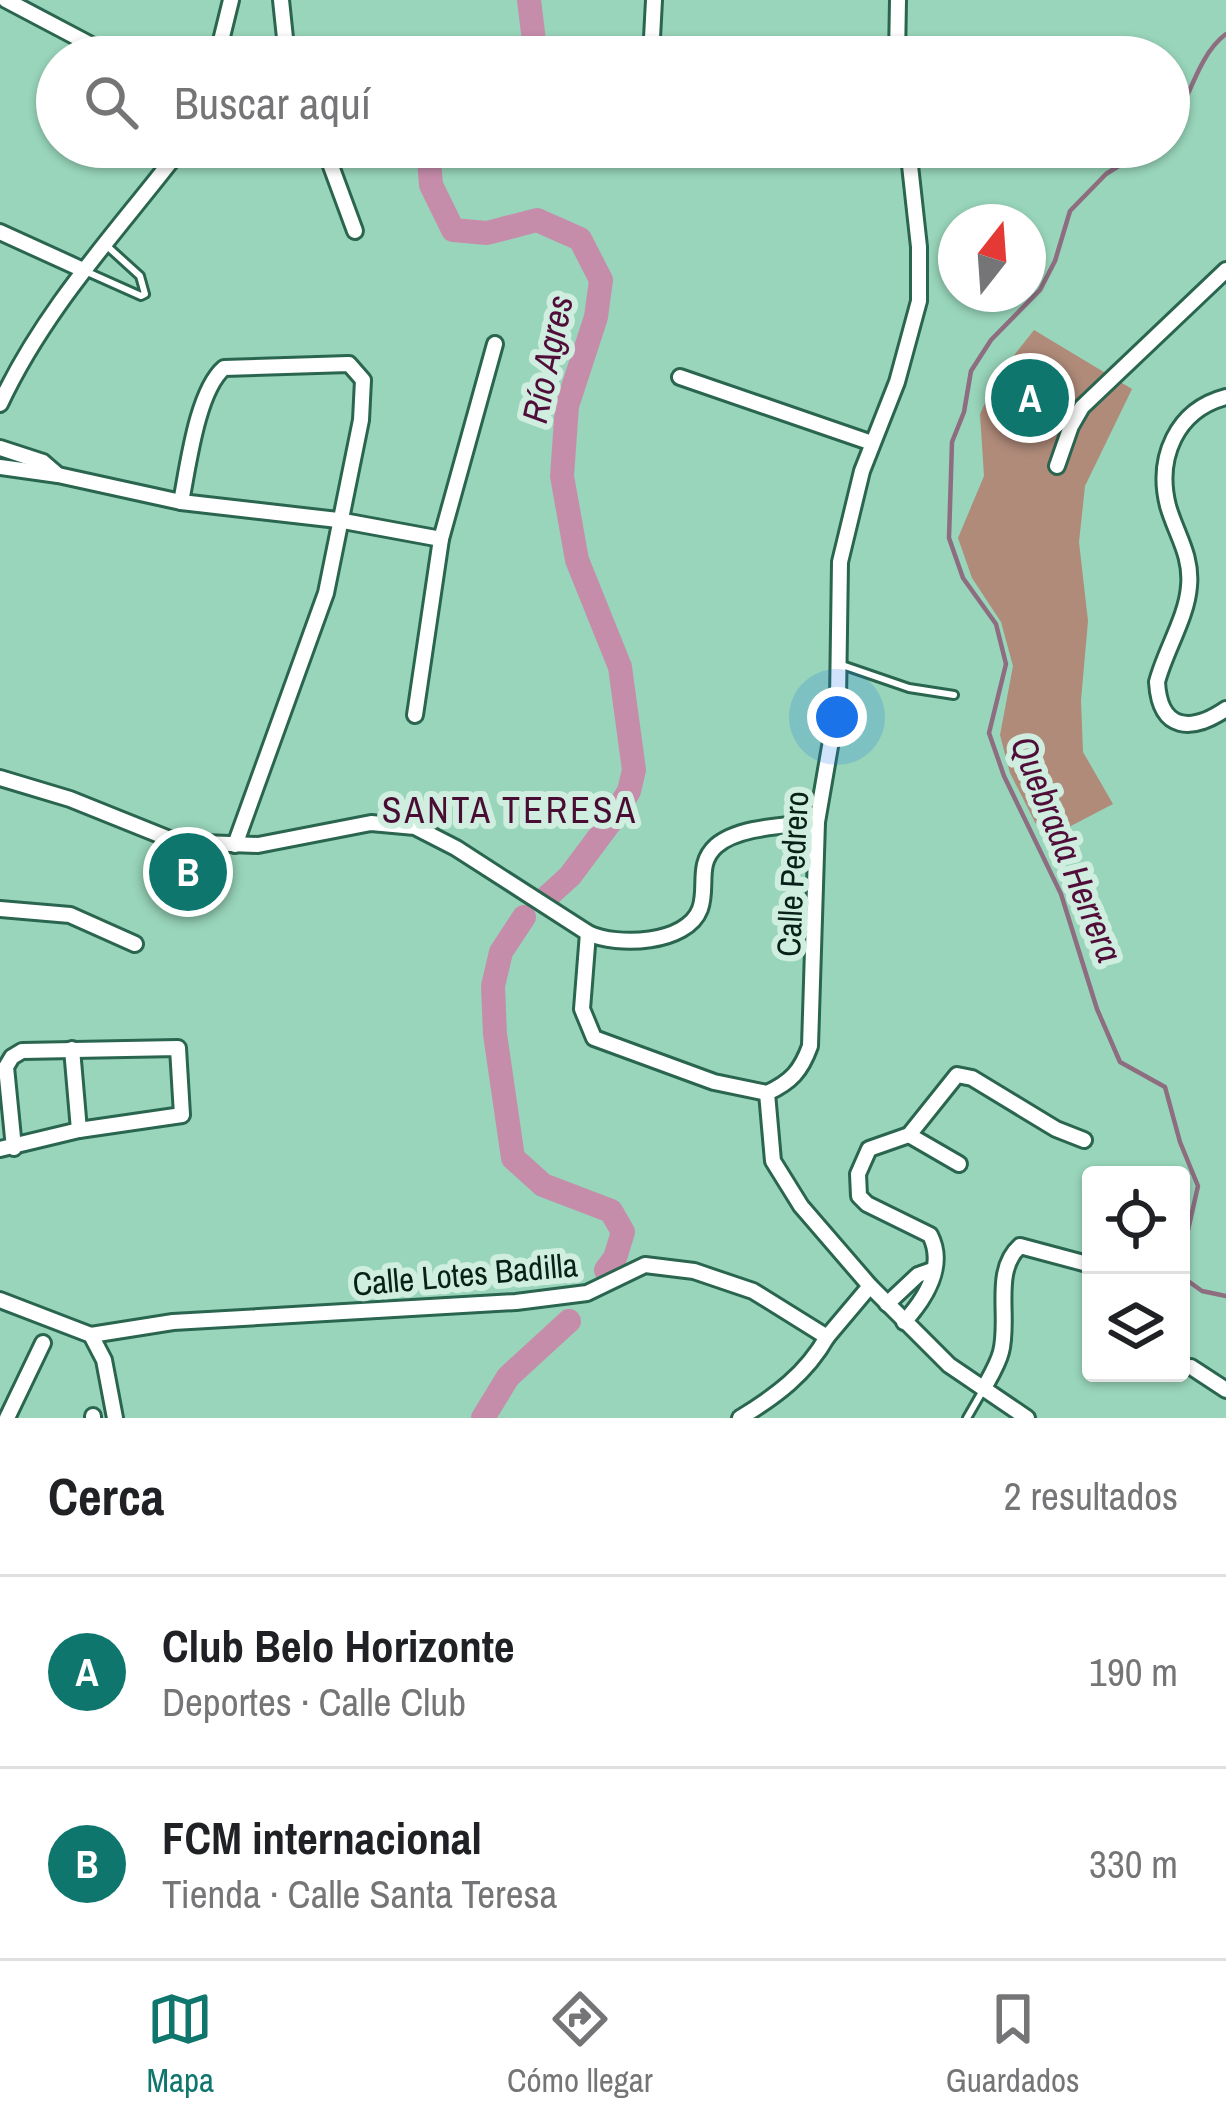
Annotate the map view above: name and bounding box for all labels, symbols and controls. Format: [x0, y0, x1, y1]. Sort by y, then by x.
search box [36, 36, 1190, 168]
icon: search [78, 69, 144, 135]
text: Buscar aquí [174, 72, 371, 133]
north arrow [938, 204, 1046, 312]
water label: Río Agres [510, 291, 584, 427]
pin: A [991, 353, 1069, 443]
your location [807, 687, 867, 747]
water label: Quebrada Herrera [1000, 729, 1134, 969]
district label: SANTA TERESA [382, 786, 638, 834]
street label: Calle Pedrero [766, 790, 818, 958]
pin: B [149, 827, 227, 917]
map controls [1082, 1166, 1190, 1382]
button: locate [1082, 1166, 1190, 1274]
street label: Calle Lotes Badilla [351, 1242, 579, 1306]
button: layers [1082, 1274, 1190, 1382]
text: Cerca [48, 1462, 164, 1531]
text: 2 resultados [1004, 1470, 1178, 1522]
text: Club Belo Horizonte [162, 1615, 515, 1676]
text: A [75, 1646, 99, 1698]
text: 190 m [1089, 1646, 1178, 1698]
text: Deportes · Calle Club [162, 1676, 466, 1728]
text: FCM internacional [162, 1807, 482, 1868]
text: B [75, 1838, 99, 1890]
text: 330 m [1089, 1838, 1178, 1890]
text: Tienda · Calle Santa Teresa [162, 1868, 557, 1920]
tab: Mapa [146, 1986, 214, 2102]
tab: Cómo llegar [507, 1986, 653, 2102]
tab: Guardados [946, 1986, 1080, 2102]

